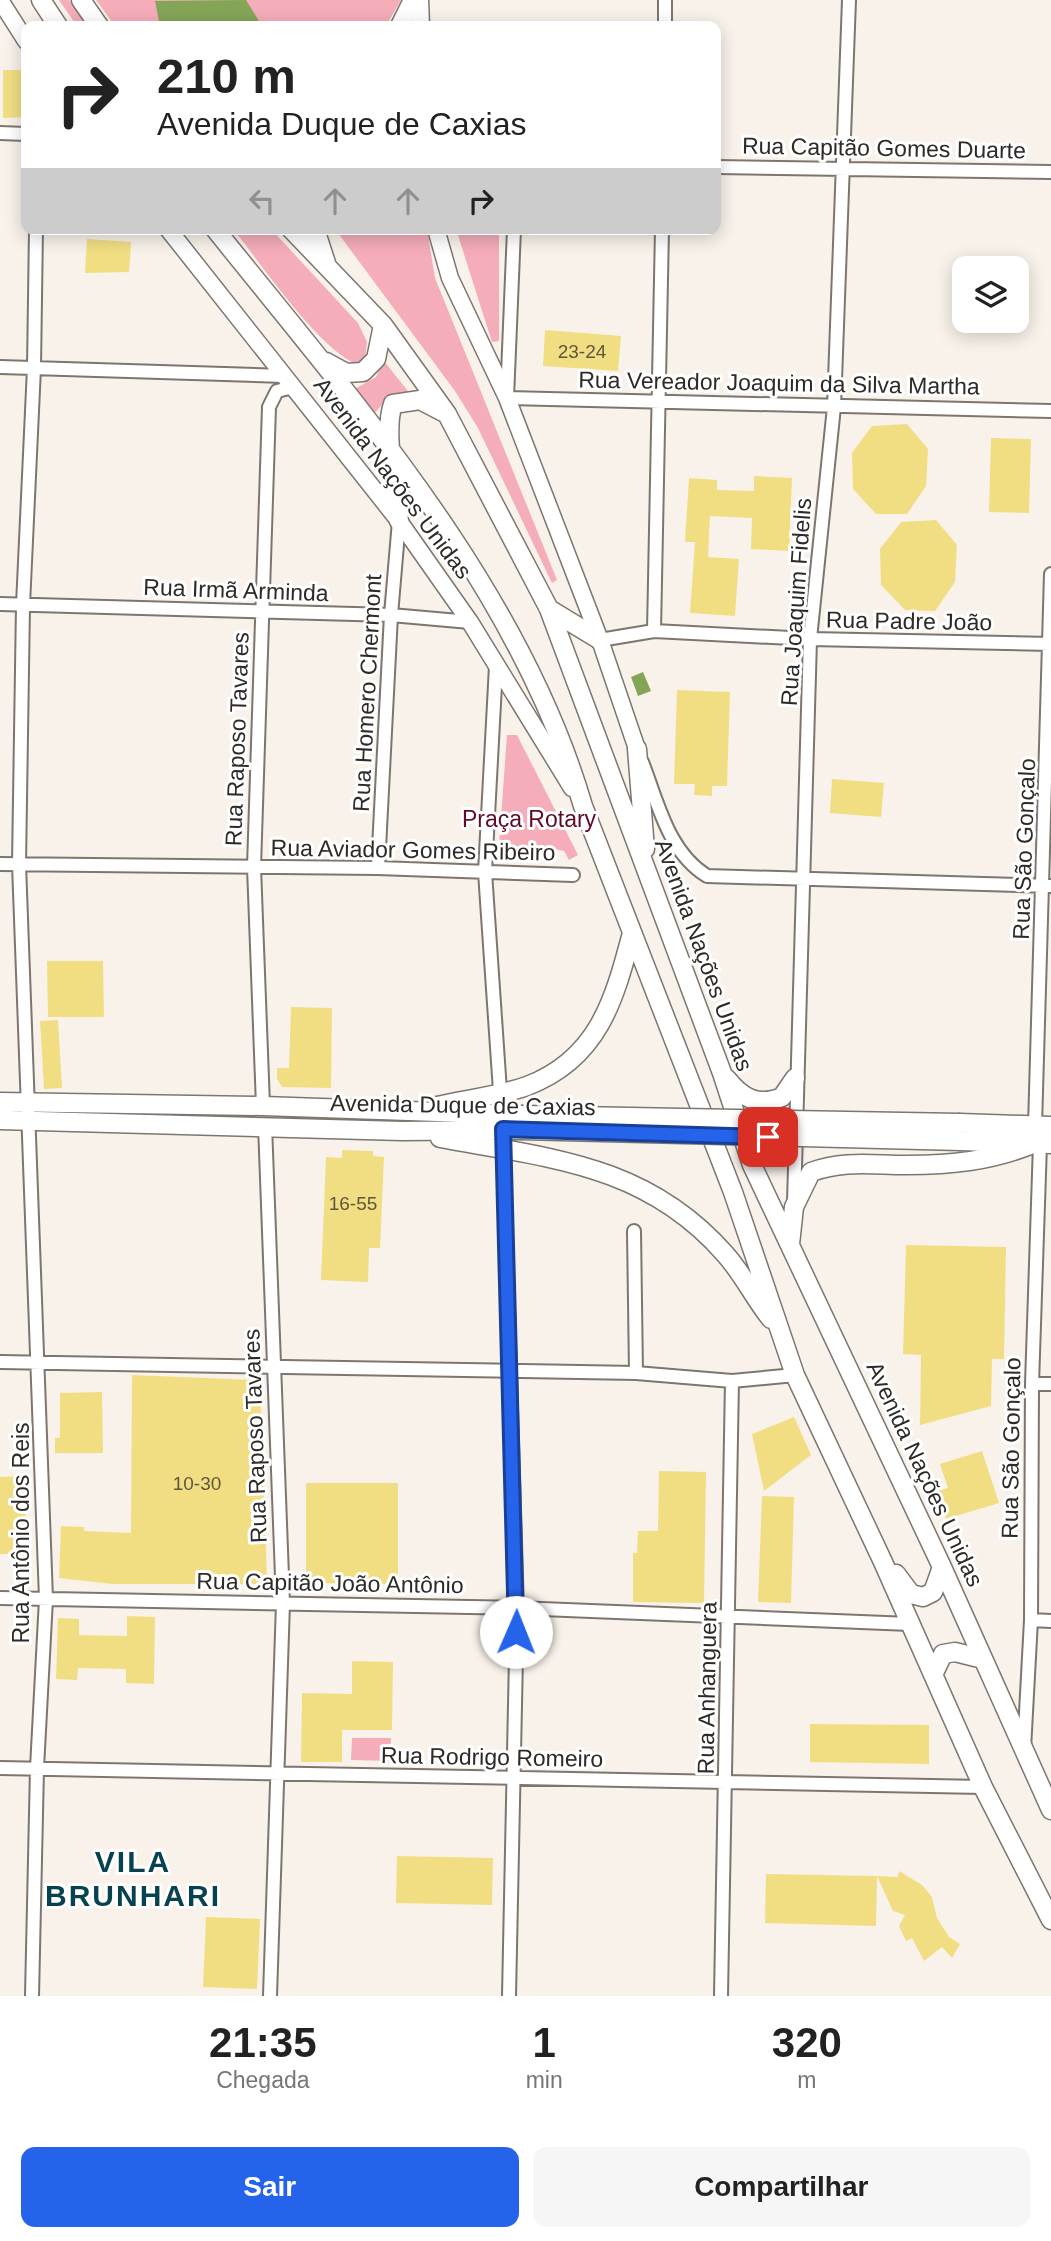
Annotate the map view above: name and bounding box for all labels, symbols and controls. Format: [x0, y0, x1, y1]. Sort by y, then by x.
icon: right [42, 49, 133, 140]
text: 210 m [157, 49, 296, 103]
text: Avenida Duque de Caxias [157, 106, 526, 142]
street label: Rua Capitão Gomes Duarte [742, 133, 1026, 163]
icon: left [243, 182, 281, 220]
icon: ahead [316, 182, 354, 220]
icon: ahead [389, 182, 427, 220]
icon: right [462, 182, 500, 220]
map controls [952, 256, 1029, 333]
button: layers [952, 256, 1029, 333]
house number: 23-24 [558, 341, 607, 362]
street label: Rua Vereador Joaquim da Silva Martha [578, 366, 980, 400]
street label: Avenida Nações Unidas [309, 372, 477, 584]
street label: Rua Joaquim Fidelis [776, 497, 816, 707]
street label: Rua Homero Chermont [348, 573, 386, 812]
street label: Rua Irmã Arminda [143, 574, 329, 606]
street label: Rua Padre João [826, 607, 992, 635]
street label: Rua Raposo Tavares [220, 631, 254, 847]
street label: Rua São Gonçalo [1008, 758, 1040, 940]
park label: Praça Rotary [462, 806, 597, 832]
street label: Rua Aviador Gomes Ribeiro [270, 835, 556, 865]
street label: Avenida Nações Unidas [650, 835, 758, 1075]
street label: Avenida Duque de Caxias [330, 1090, 596, 1120]
pin [738, 1107, 798, 1167]
icon: arrive [749, 1118, 787, 1156]
house number: 16-55 [329, 1193, 377, 1214]
street label: Rua Raposo Tavares [238, 1328, 272, 1544]
street label: Avenida Nações Unidas [861, 1357, 989, 1591]
street label: Rua São Gonçalo [996, 1357, 1026, 1539]
street label: Rua Antônio dos Reis [8, 1422, 34, 1644]
house number: 10-30 [173, 1473, 221, 1494]
street label: Rua Capitão João Antônio [196, 1568, 464, 1598]
position arrow [479, 1595, 553, 1669]
street label: Rua Anhanguera [692, 1601, 722, 1775]
street label: Rua Rodrigo Romeiro [381, 1742, 603, 1772]
district label: VILA BRUNHARI [45, 1845, 221, 1912]
text: 21:35 [209, 2019, 317, 2066]
text: 1 [532, 2019, 556, 2066]
text: 320 [772, 2019, 842, 2066]
text: Chegada [216, 2067, 310, 2093]
text: min [526, 2067, 563, 2093]
text: m [797, 2067, 816, 2093]
button: Sair [21, 2147, 519, 2227]
button: Compartilhar [533, 2147, 1030, 2227]

